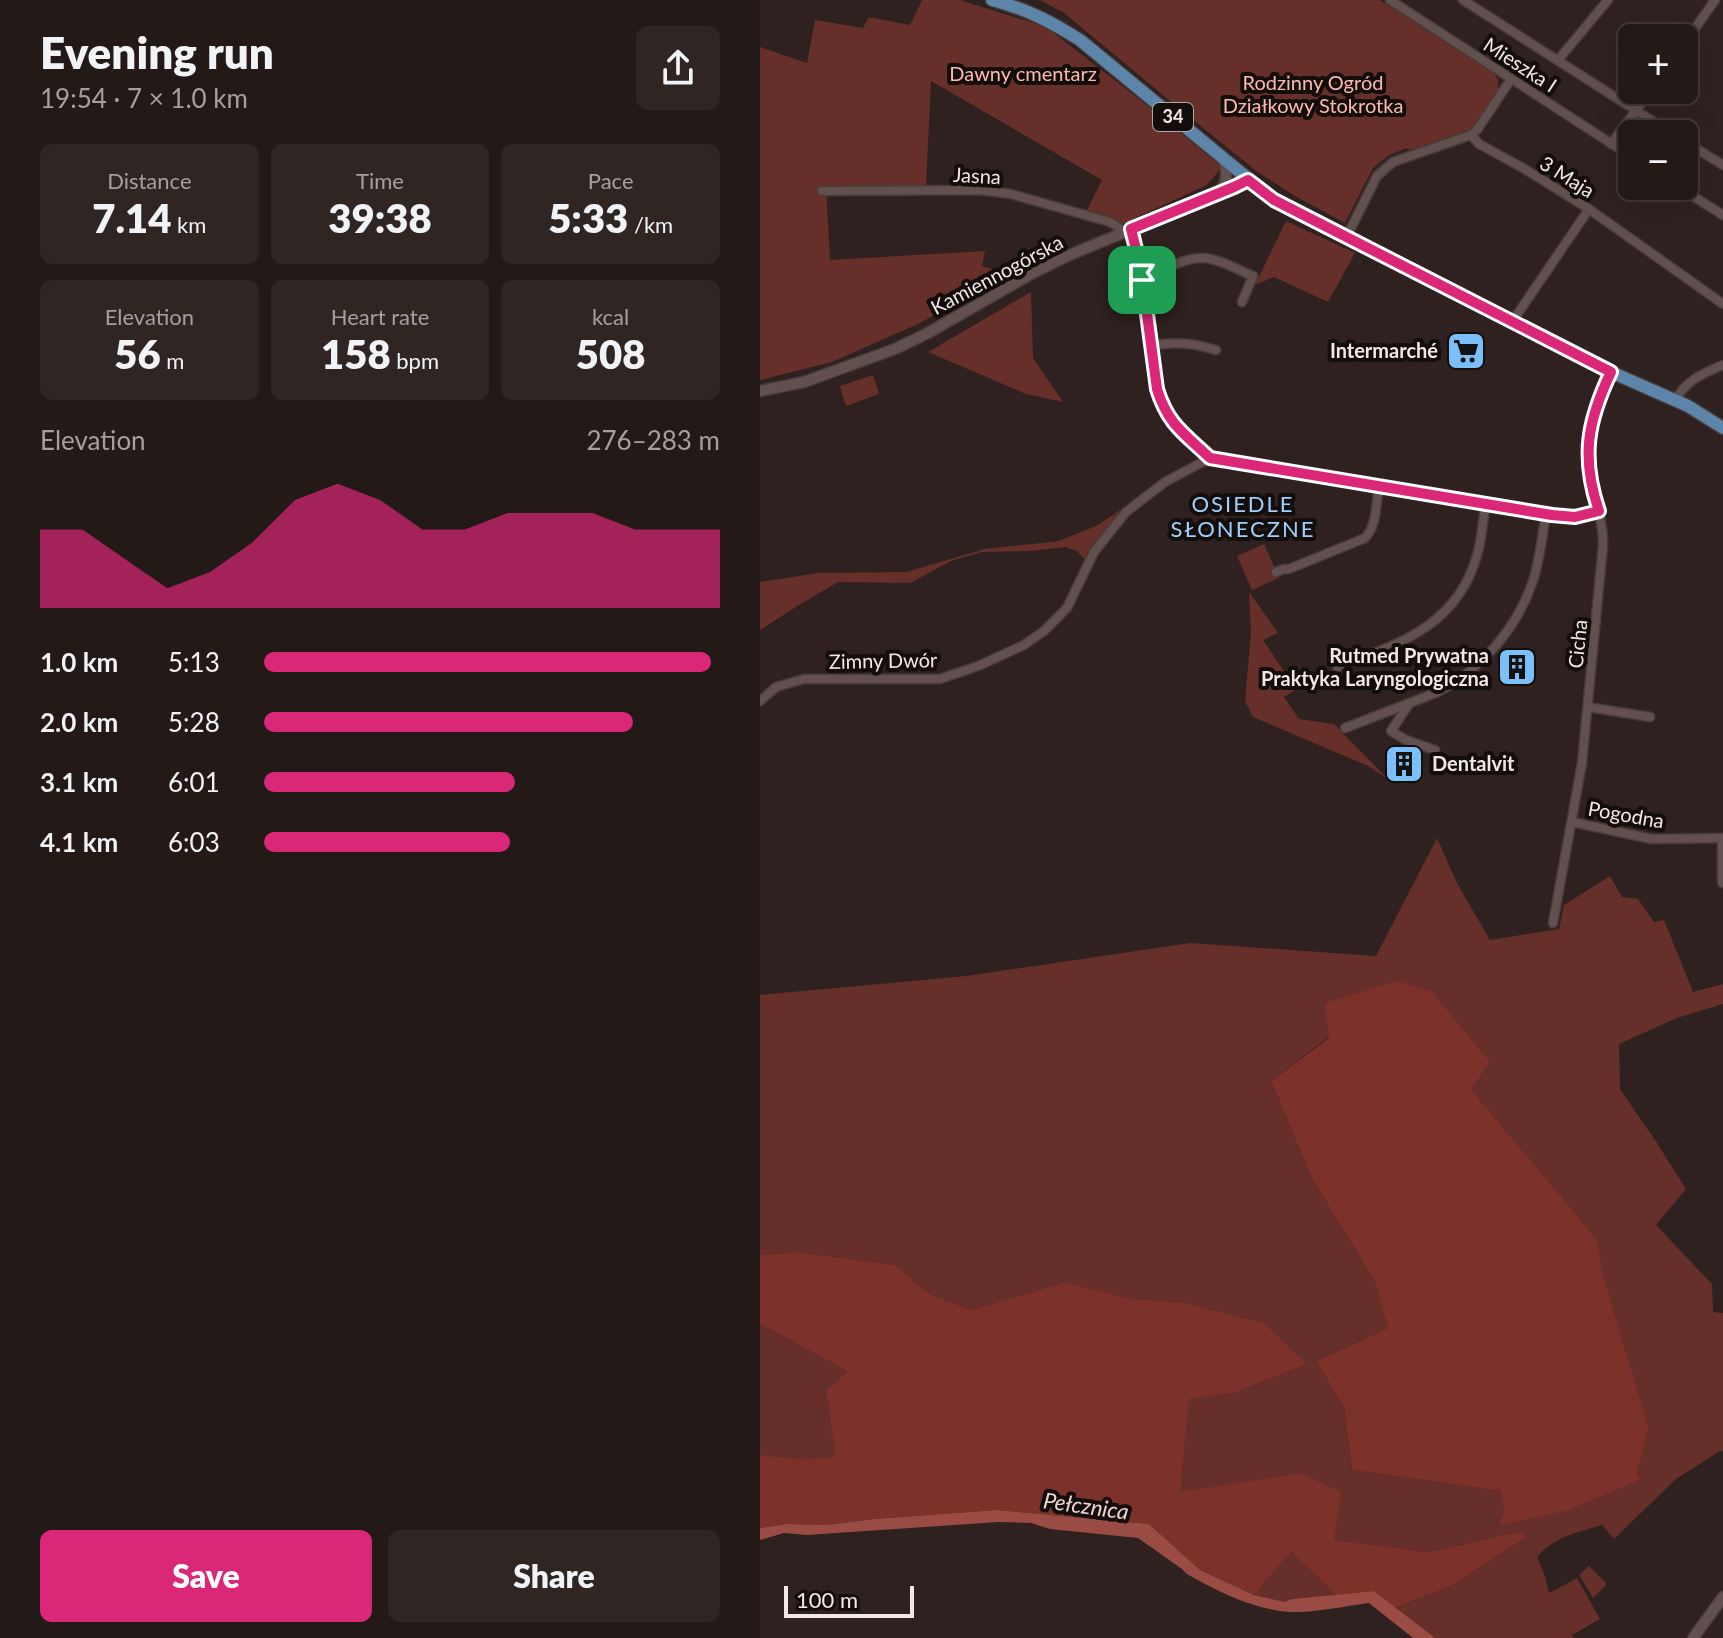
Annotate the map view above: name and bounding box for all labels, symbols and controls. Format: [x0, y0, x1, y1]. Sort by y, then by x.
map controls [1618, 24, 1698, 200]
button: + [1618, 24, 1698, 104]
text: Evening run [40, 26, 274, 78]
button: share [636, 26, 720, 110]
street label: Mieszka I [1479, 32, 1562, 97]
park label: Dawny cmentarz [949, 61, 1097, 85]
park label: Rodzinny Ogród Działkowy Stokrotka [1223, 70, 1403, 117]
text: 19:54 · 7 × 1.0 km [40, 82, 248, 114]
road number: 34 [1153, 103, 1193, 131]
button: − [1618, 120, 1698, 200]
street label: 3 Maja [1536, 150, 1599, 202]
street label: Jasna [953, 162, 1002, 188]
text: Distance [107, 167, 192, 194]
text: Time [356, 167, 404, 194]
text: Pace [588, 167, 634, 194]
text: 7.14 [92, 194, 171, 242]
text: 39:38 [328, 194, 432, 242]
text: 5:33 [548, 194, 628, 242]
text: km [171, 211, 206, 238]
text: /km [628, 211, 673, 238]
street label: Kamiennogórska [926, 229, 1067, 319]
pin [1108, 246, 1176, 314]
icon: arrive [1120, 258, 1164, 302]
text: Elevation [105, 303, 194, 330]
text: Heart rate [331, 303, 429, 330]
text: kcal [592, 303, 629, 330]
text: 56 [114, 330, 161, 378]
text: 158 [321, 330, 391, 378]
text: 508 [576, 330, 645, 378]
supermarket icon: Intermarché [1445, 330, 1487, 372]
place label: Intermarché [1330, 338, 1438, 362]
text: m [161, 347, 184, 374]
text: bpm [391, 347, 439, 374]
text: Elevation [40, 424, 146, 456]
text: 276–283 m [586, 424, 720, 456]
district label: OSIEDLE SŁONECZNE [1171, 490, 1315, 542]
street label: Cicha [1563, 618, 1591, 669]
place label: Rutmed Prywatna Praktyka Laryngologiczna [1261, 643, 1489, 690]
text: 1.0 km [40, 646, 118, 678]
text: 5:13 [168, 646, 220, 678]
building icon: Rutmed Prywatna Praktyka Laryngologiczna [1496, 646, 1538, 688]
street label: Zimny Dwór [829, 647, 938, 673]
text: 2.0 km [40, 706, 118, 738]
text: 5:28 [168, 706, 220, 738]
building icon: Dentalvit [1383, 743, 1425, 785]
place label: Dentalvit [1432, 751, 1515, 775]
text: 3.1 km [40, 766, 118, 798]
text: 6:01 [168, 766, 220, 798]
street label: Pogodna [1586, 796, 1666, 832]
text: 4.1 km [40, 826, 118, 858]
text: 6:03 [168, 826, 220, 858]
water label: Pełcznica [1042, 1486, 1130, 1525]
button: Save [40, 1530, 372, 1622]
button: Share [388, 1530, 720, 1622]
scale bar [784, 1582, 914, 1618]
text: 100 m [796, 1586, 858, 1613]

